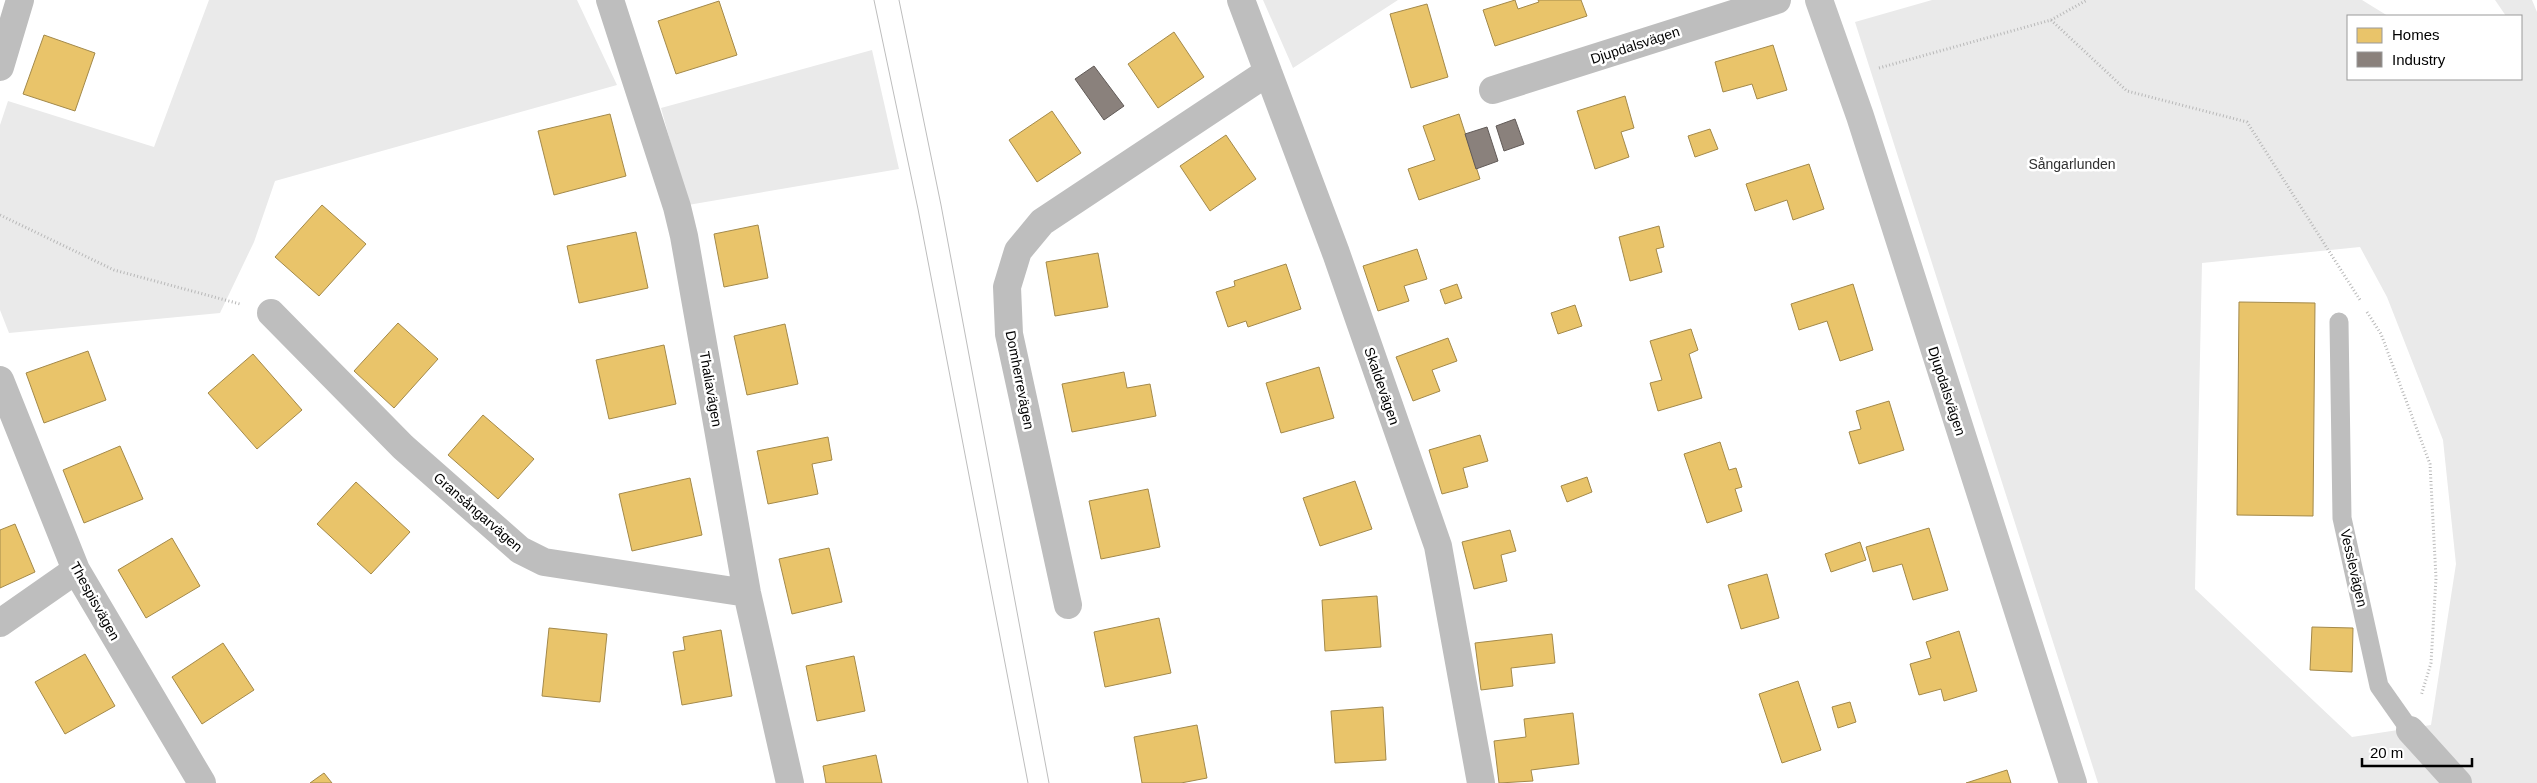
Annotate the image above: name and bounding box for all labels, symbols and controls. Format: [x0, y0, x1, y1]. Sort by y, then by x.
legend [2347, 15, 2522, 80]
street label: Djupdalsvägen [1588, 23, 1682, 67]
text: Homes [2392, 26, 2440, 43]
text: Industry [2392, 51, 2446, 68]
park label: Sångarlunden [2028, 156, 2116, 172]
street label: Domherrevägen [1003, 329, 1037, 431]
street label: Djupdalsvägen [1925, 344, 1969, 438]
street label: Skaldevägen [1361, 345, 1403, 427]
street label: Thaliavägen [696, 350, 726, 428]
street label: Gransångarvägen [430, 469, 526, 555]
street label: Vesslevägen [2337, 528, 2371, 608]
street label: Thespisvägen [67, 559, 123, 643]
scale bar [2362, 736, 2472, 768]
text: 20 m [2370, 744, 2403, 761]

